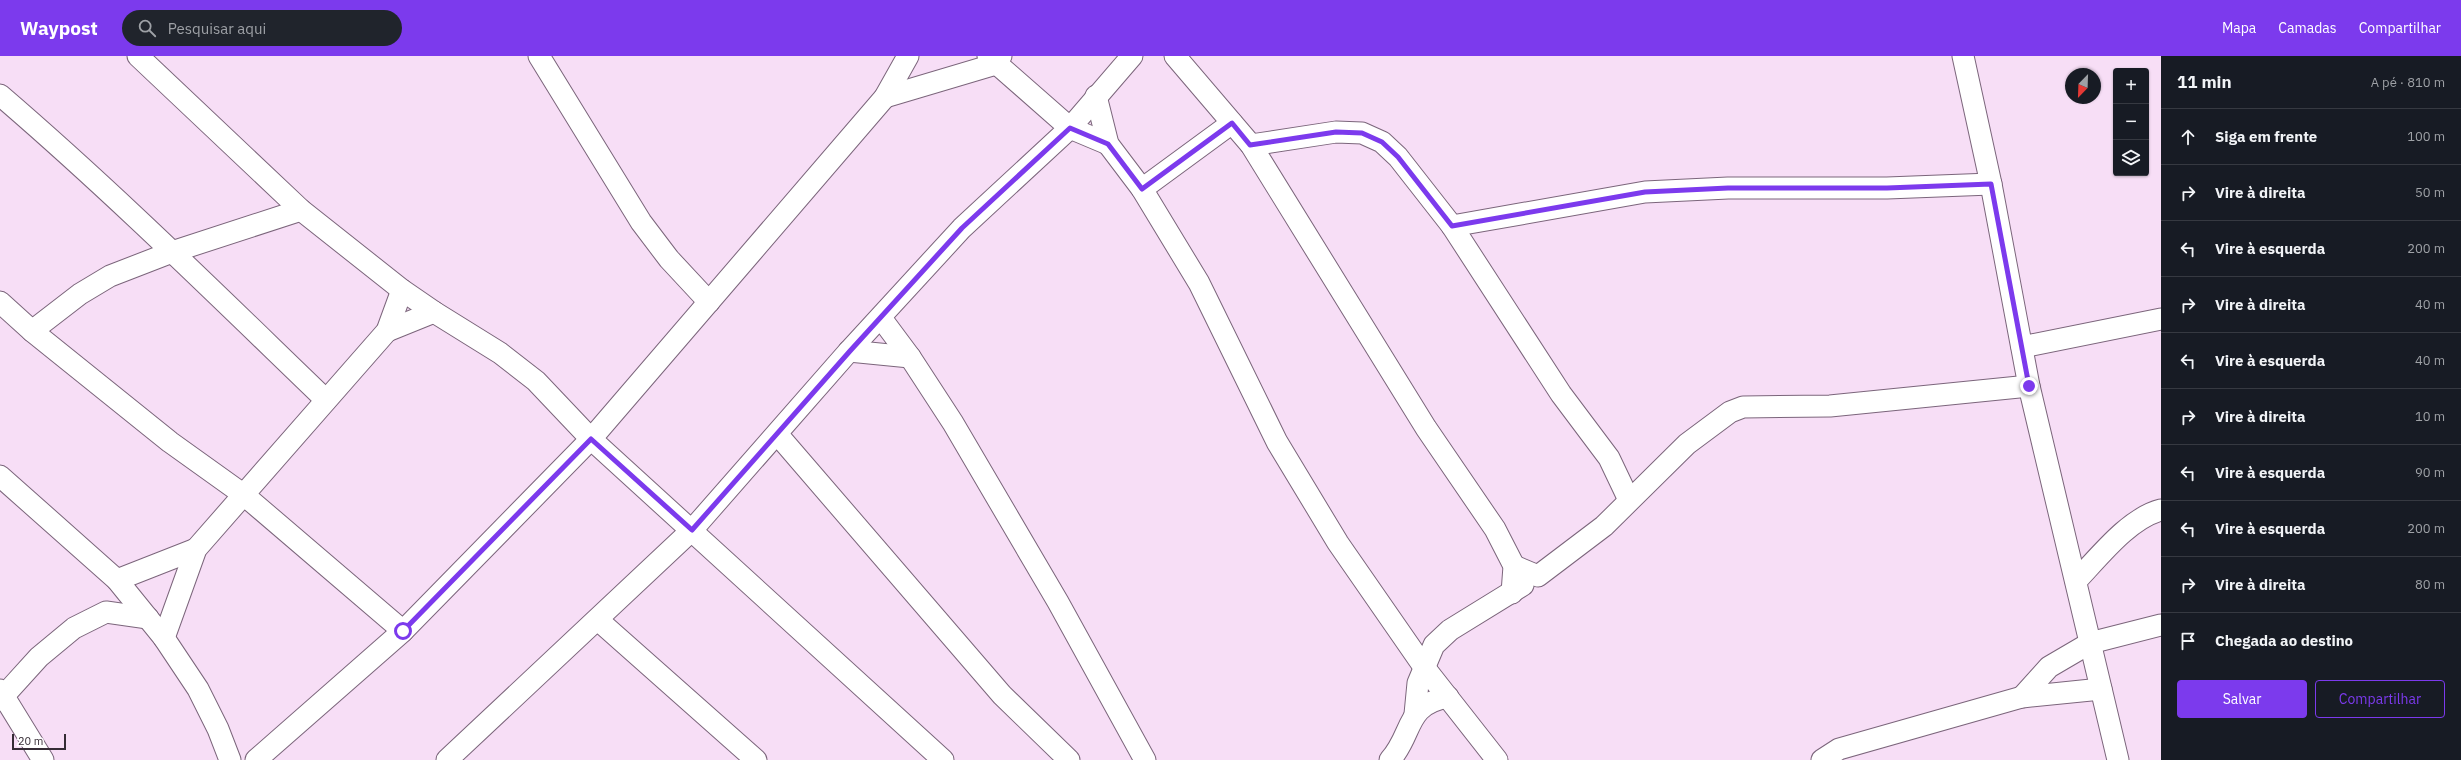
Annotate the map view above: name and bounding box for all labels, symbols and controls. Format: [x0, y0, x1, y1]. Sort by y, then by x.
search box [122, 10, 402, 46]
text: Waypost [20, 16, 98, 40]
icon: search [136, 17, 158, 39]
text: Pesquisar aqui [168, 19, 266, 38]
text: Mapa [2222, 19, 2256, 37]
text: Camadas [2278, 19, 2337, 37]
text: Compartilhar [2359, 19, 2441, 37]
north arrow [2065, 68, 2101, 104]
map controls [2113, 68, 2149, 176]
button: + [2113, 68, 2149, 104]
text: 11 min [2177, 71, 2232, 93]
text: A pé · 810 m [2371, 74, 2445, 91]
button: − [2113, 104, 2149, 140]
icon: ahead [2177, 126, 2199, 148]
text: Siga em frente [2215, 127, 2317, 146]
text: 100 m [2407, 128, 2445, 145]
button: layers [2113, 140, 2149, 176]
icon: right [2177, 182, 2199, 204]
text: Vire à direita [2215, 183, 2305, 202]
text: 50 m [2415, 184, 2445, 201]
icon: left [2177, 238, 2199, 260]
text: Vire à esquerda [2215, 239, 2325, 258]
text: 200 m [2407, 240, 2445, 257]
icon: right [2177, 294, 2199, 316]
text: Vire à direita [2215, 295, 2305, 314]
text: 40 m [2415, 296, 2445, 313]
icon: left [2177, 350, 2199, 372]
text: Vire à esquerda [2215, 351, 2325, 370]
text: 40 m [2415, 352, 2445, 369]
route end [2020, 377, 2038, 395]
icon: right [2177, 406, 2199, 428]
text: Vire à direita [2215, 407, 2305, 426]
text: 10 m [2415, 408, 2445, 425]
icon: left [2177, 462, 2199, 484]
text: Vire à esquerda [2215, 463, 2325, 482]
text: 90 m [2415, 464, 2445, 481]
icon: left [2177, 518, 2199, 540]
text: Vire à esquerda [2215, 519, 2325, 538]
text: 200 m [2407, 520, 2445, 537]
icon: right [2177, 574, 2199, 596]
text: Vire à direita [2215, 575, 2305, 594]
text: 80 m [2415, 576, 2445, 593]
route start [394, 622, 412, 640]
icon: arrive [2177, 630, 2199, 652]
text: Chegada ao destino [2215, 631, 2353, 650]
button: Salvar [2177, 680, 2307, 718]
button: Compartilhar [2315, 680, 2445, 718]
scale bar [12, 732, 66, 751]
text: 20 m [18, 734, 43, 748]

